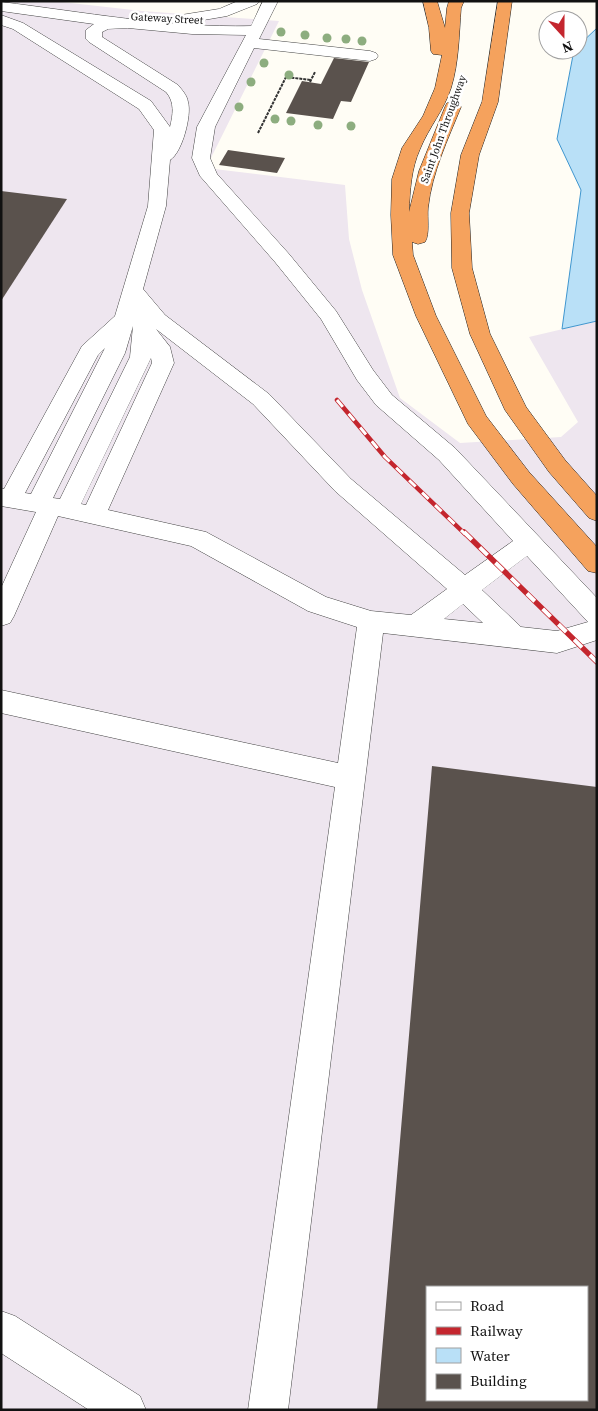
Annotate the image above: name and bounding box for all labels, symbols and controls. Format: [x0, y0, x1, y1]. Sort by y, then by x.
street label: Gateway Street [130, 9, 204, 28]
north arrow [538, 10, 588, 60]
text: N [559, 36, 576, 58]
street label: Saint John Throughway [417, 73, 470, 185]
legend [426, 1286, 588, 1401]
text: Road [470, 1295, 504, 1316]
text: Railway [470, 1320, 523, 1341]
text: Water [470, 1345, 511, 1366]
text: Building [470, 1370, 527, 1391]

